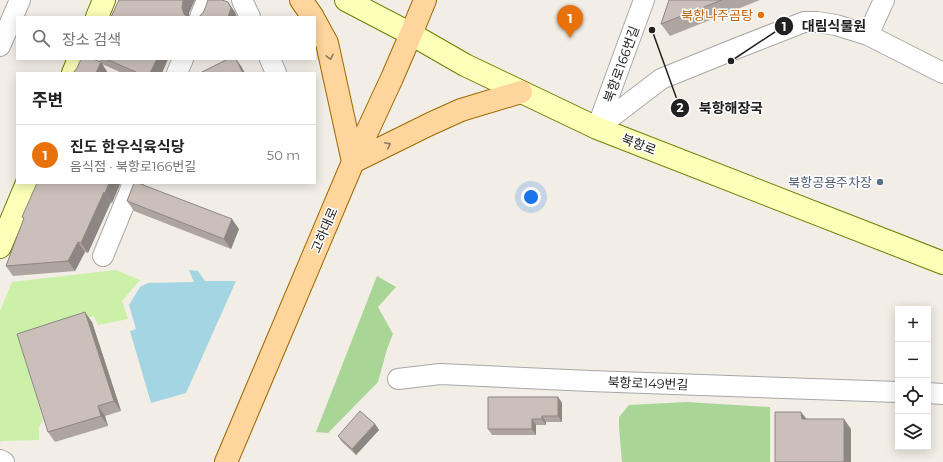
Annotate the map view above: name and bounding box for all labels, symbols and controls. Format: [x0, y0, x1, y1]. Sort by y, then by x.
pin: 1 [557, 5, 583, 38]
place label: 북항나주곰탕 [681, 7, 753, 23]
marker: 북항나주곰탕 [756, 10, 766, 20]
callout: 대림식물원 [774, 13, 874, 39]
search box [16, 16, 316, 60]
text: 대림식물원 [802, 17, 866, 35]
text: 1 [782, 19, 786, 34]
street label: 북항로166번길 [600, 24, 642, 104]
icon: search [30, 27, 52, 49]
text: 장소 검색 [62, 30, 121, 49]
one-way arrow [325, 54, 333, 60]
text: 주변 [32, 90, 63, 110]
callout: 북항해장국 [670, 95, 771, 121]
text: 북항해장국 [699, 99, 763, 117]
text: 2 [676, 100, 684, 115]
street label: 북항로 [619, 130, 659, 158]
text: 진도 한우식육식당 [70, 137, 185, 156]
one-way arrow [383, 142, 391, 150]
text: 1 [42, 147, 48, 163]
text: 50 m [267, 147, 300, 163]
text: 음식점 · 북항로166번길 [70, 158, 196, 174]
place label: 북항공용주차장 [788, 174, 872, 190]
marker: 북항공용주차장 [875, 177, 885, 187]
your location [521, 187, 541, 207]
street label: 고하대로 [307, 205, 341, 255]
map controls [895, 306, 931, 450]
button: + [895, 306, 931, 342]
button: − [895, 342, 931, 378]
street label: 북항로149번길 [607, 374, 689, 392]
button: locate [895, 378, 931, 414]
button: layers [895, 414, 931, 450]

